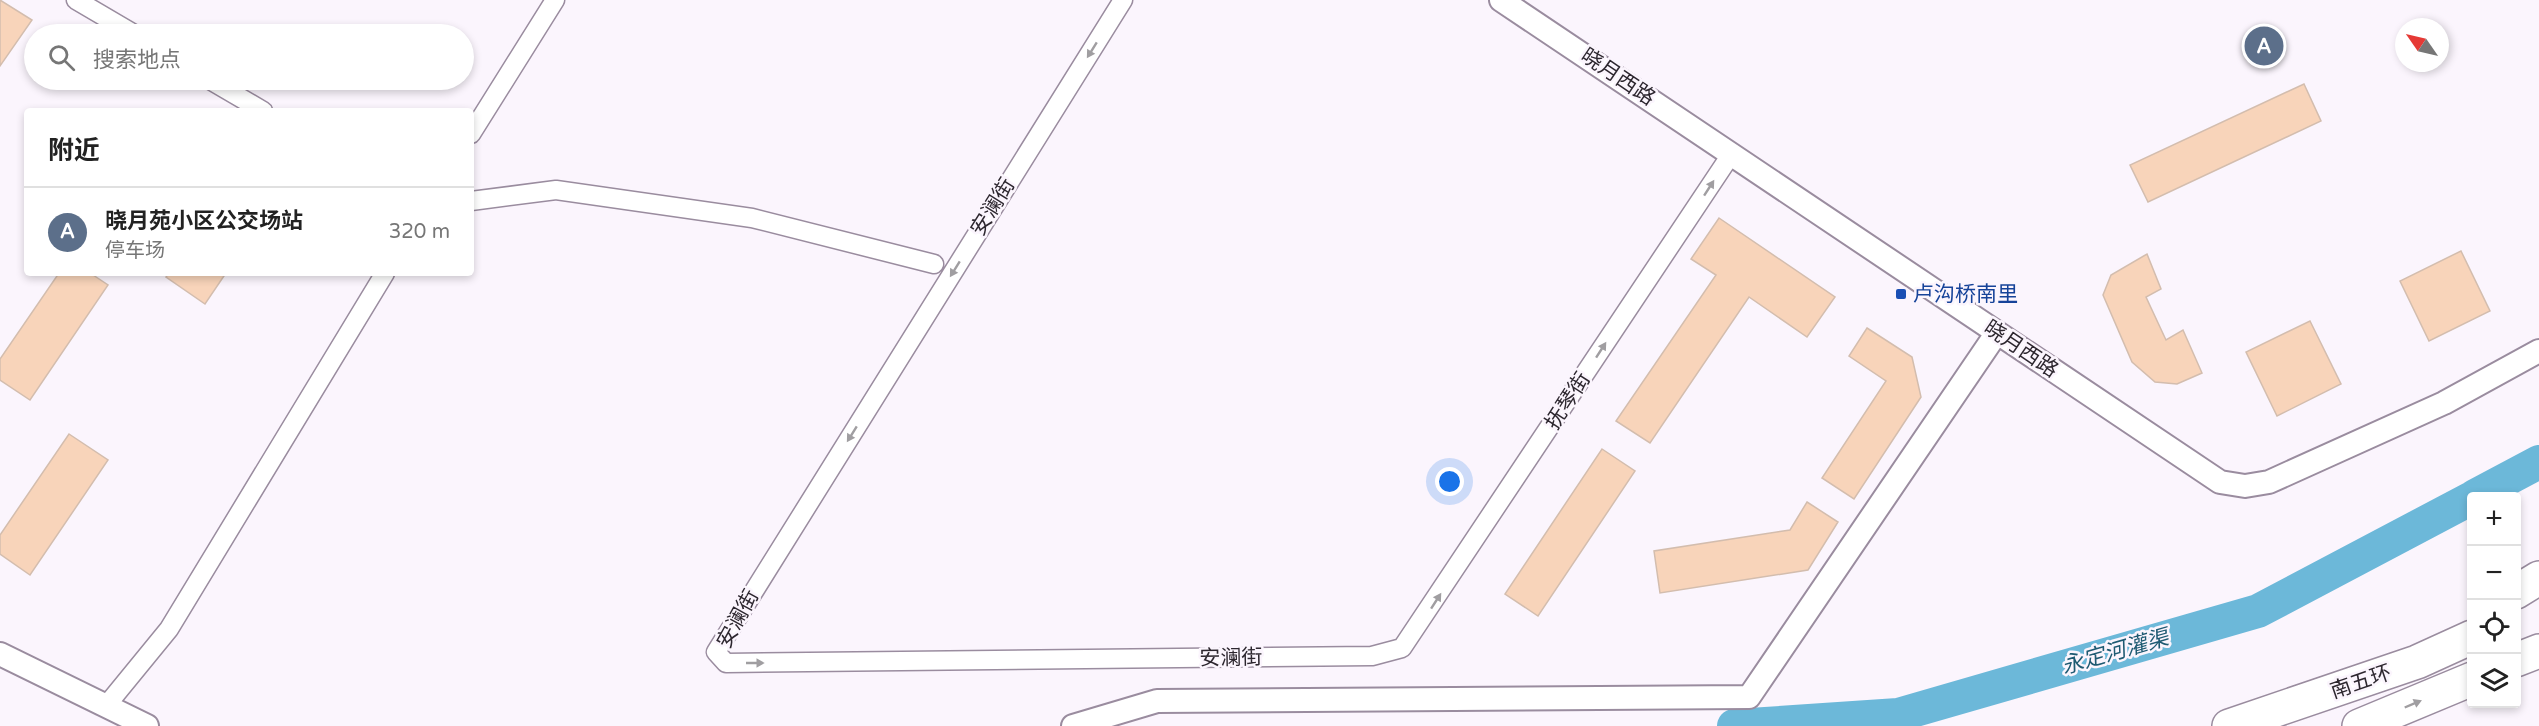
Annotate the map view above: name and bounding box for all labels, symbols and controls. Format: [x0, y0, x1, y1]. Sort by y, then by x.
north arrow [2395, 18, 2449, 72]
search box [24, 24, 474, 90]
pin: A [2244, 24, 2284, 68]
icon: search [45, 41, 78, 74]
one-way arrow [1086, 42, 1097, 58]
street label: 晓月西路 [1576, 43, 1660, 111]
text: 搜索地点 [93, 47, 181, 73]
text: 附近 [48, 135, 100, 166]
street label: 安澜街 [966, 174, 1020, 240]
one-way arrow [1703, 180, 1715, 196]
text: 晓月苑小区公交场站 [105, 208, 303, 234]
text: A [60, 220, 75, 244]
text: 320 m [389, 220, 450, 244]
text: 停车场 [105, 239, 165, 263]
one-way arrow [949, 260, 961, 276]
place label: 卢沟桥南里 [1913, 282, 2018, 307]
marker: 卢沟桥南里 [1894, 287, 1908, 301]
street label: 晓月西路 [1979, 315, 2063, 383]
one-way arrow [1595, 343, 1607, 359]
street label: 抚琴街 [1540, 368, 1596, 434]
one-way arrow [846, 426, 857, 442]
your location [1435, 467, 1464, 496]
map controls [2467, 492, 2521, 708]
button: + [2467, 492, 2521, 546]
button: − [2467, 546, 2521, 600]
street label: 安澜街 [712, 585, 764, 653]
one-way arrow [1430, 592, 1441, 609]
button: locate [2467, 600, 2521, 654]
water label: 永定河灌渠 [2059, 624, 2174, 680]
street label: 安澜街 [1199, 645, 1263, 671]
button: layers [2467, 654, 2521, 708]
one-way arrow [745, 658, 764, 668]
street label: 南五环 [2327, 660, 2395, 704]
one-way arrow [2404, 698, 2422, 708]

